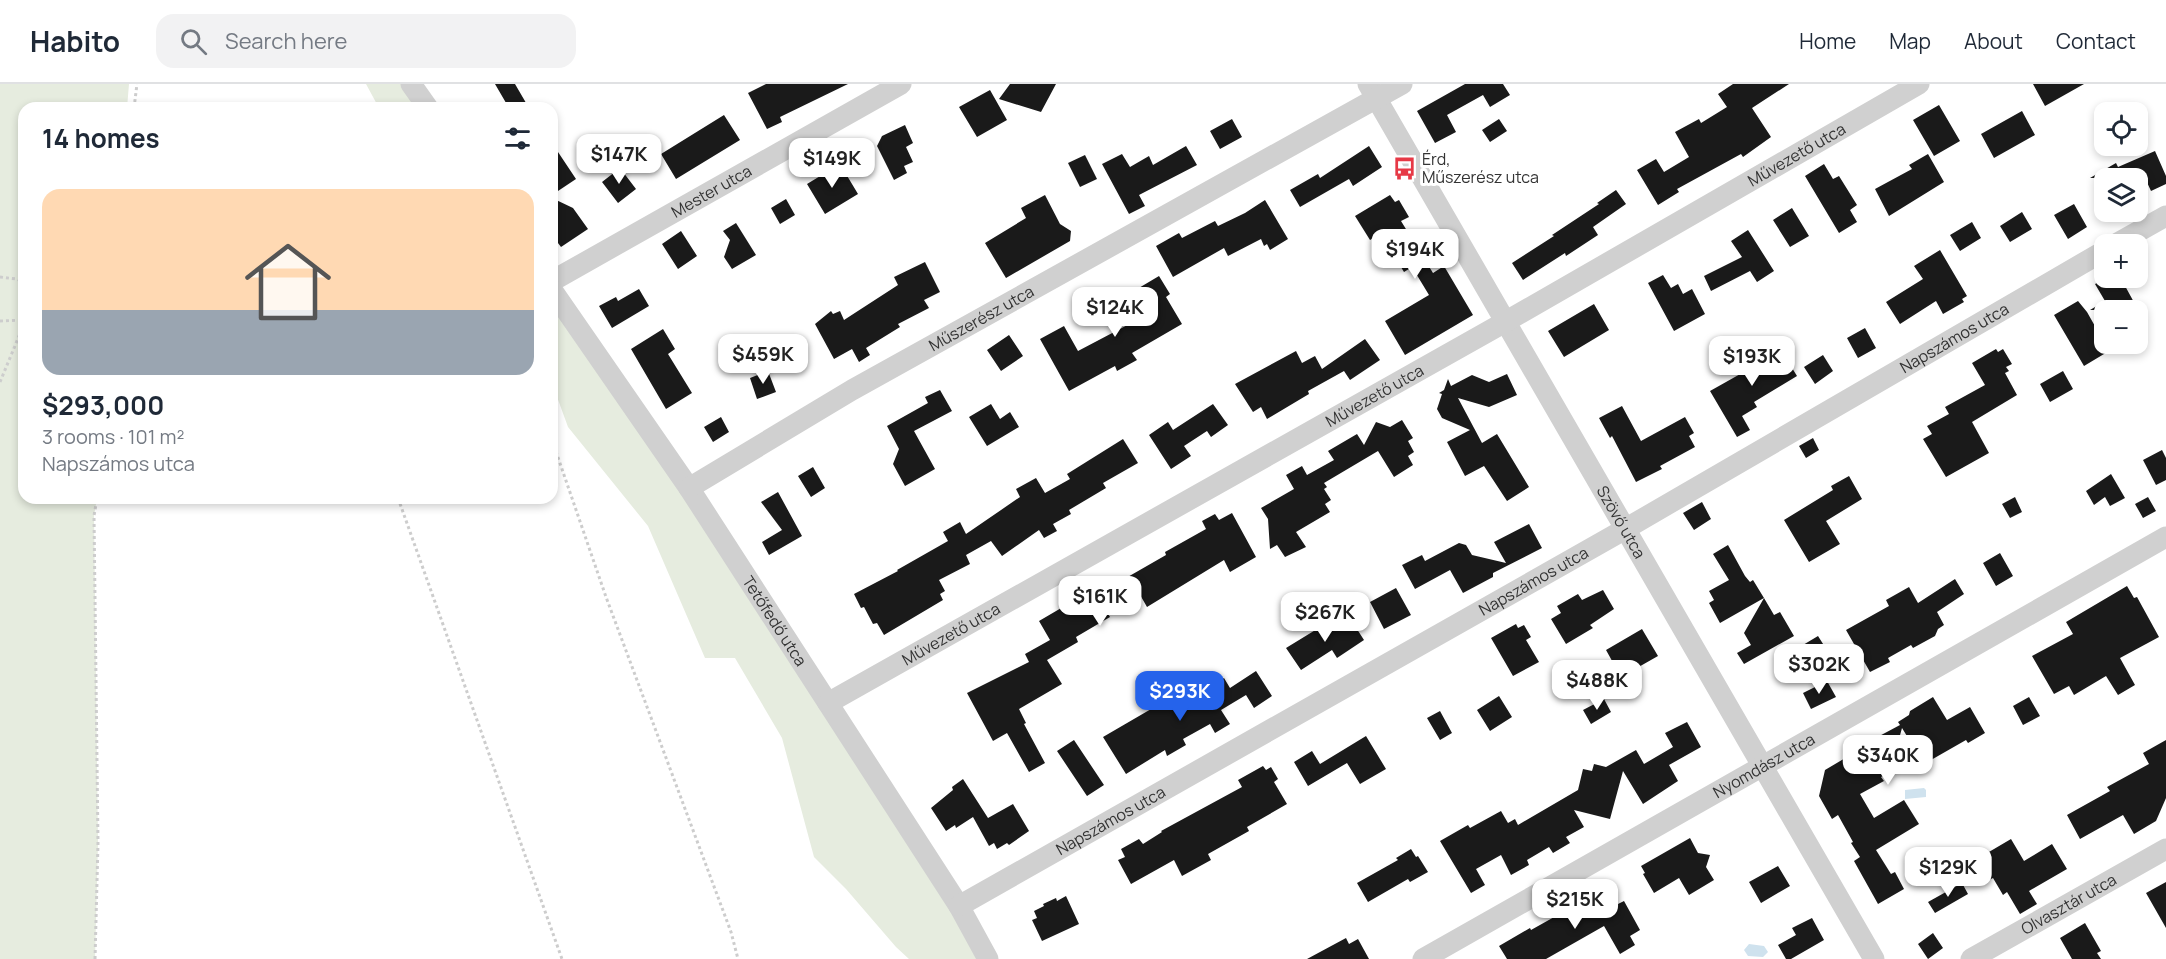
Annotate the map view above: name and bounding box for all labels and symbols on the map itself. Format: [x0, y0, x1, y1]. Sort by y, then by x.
street label: Művezető utca [1744, 118, 1849, 191]
pin: $147K [577, 134, 661, 185]
pin: $149K [790, 138, 874, 189]
place label: Érd, Műszerész utca [1422, 148, 1539, 188]
bus stop icon: Érd, Műszerész utca [1391, 155, 1417, 181]
street label: Mester utca [667, 160, 756, 222]
pin: $194K [1373, 229, 1457, 280]
street label: Műszerész utca [925, 280, 1038, 356]
pin: $124K [1073, 287, 1157, 338]
street label: Napszámos utca [1896, 298, 2013, 378]
pin: $459K [721, 334, 805, 385]
pin: $193K [1710, 336, 1794, 387]
street label: Művezető utca [1321, 359, 1427, 432]
street label: Szövő utca [1592, 482, 1651, 562]
street label: Napszámos utca [1475, 541, 1592, 621]
street label: Tetőfedő utca [738, 572, 812, 670]
pin: $161K [1058, 576, 1142, 627]
pin: $267K [1283, 592, 1367, 643]
street label: Művezető utca [898, 597, 1004, 670]
pin: $302K [1777, 644, 1861, 695]
pin: $488K [1555, 660, 1639, 711]
pin: $293K [1138, 671, 1222, 722]
street label: Nyomdász utca [1709, 728, 1819, 803]
pin: $340K [1846, 735, 1930, 786]
street label: Napszámos utca [1052, 781, 1169, 860]
pin: $129K [1906, 847, 1990, 898]
street label: Olvasztár utca [2017, 868, 2120, 940]
pin: $215K [1533, 879, 1617, 930]

